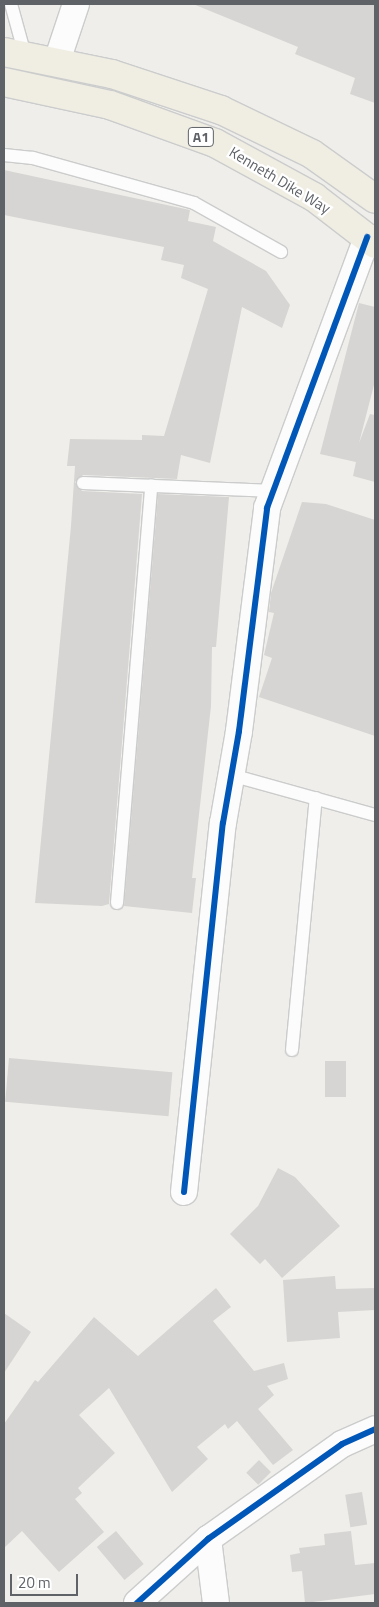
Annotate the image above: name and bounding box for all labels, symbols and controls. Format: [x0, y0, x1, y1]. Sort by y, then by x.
road number: A1 [187, 125, 215, 148]
street label: Kenneth Dike Way [226, 143, 334, 217]
scale bar [12, 1564, 80, 1596]
text: 20 m [18, 1571, 51, 1594]

